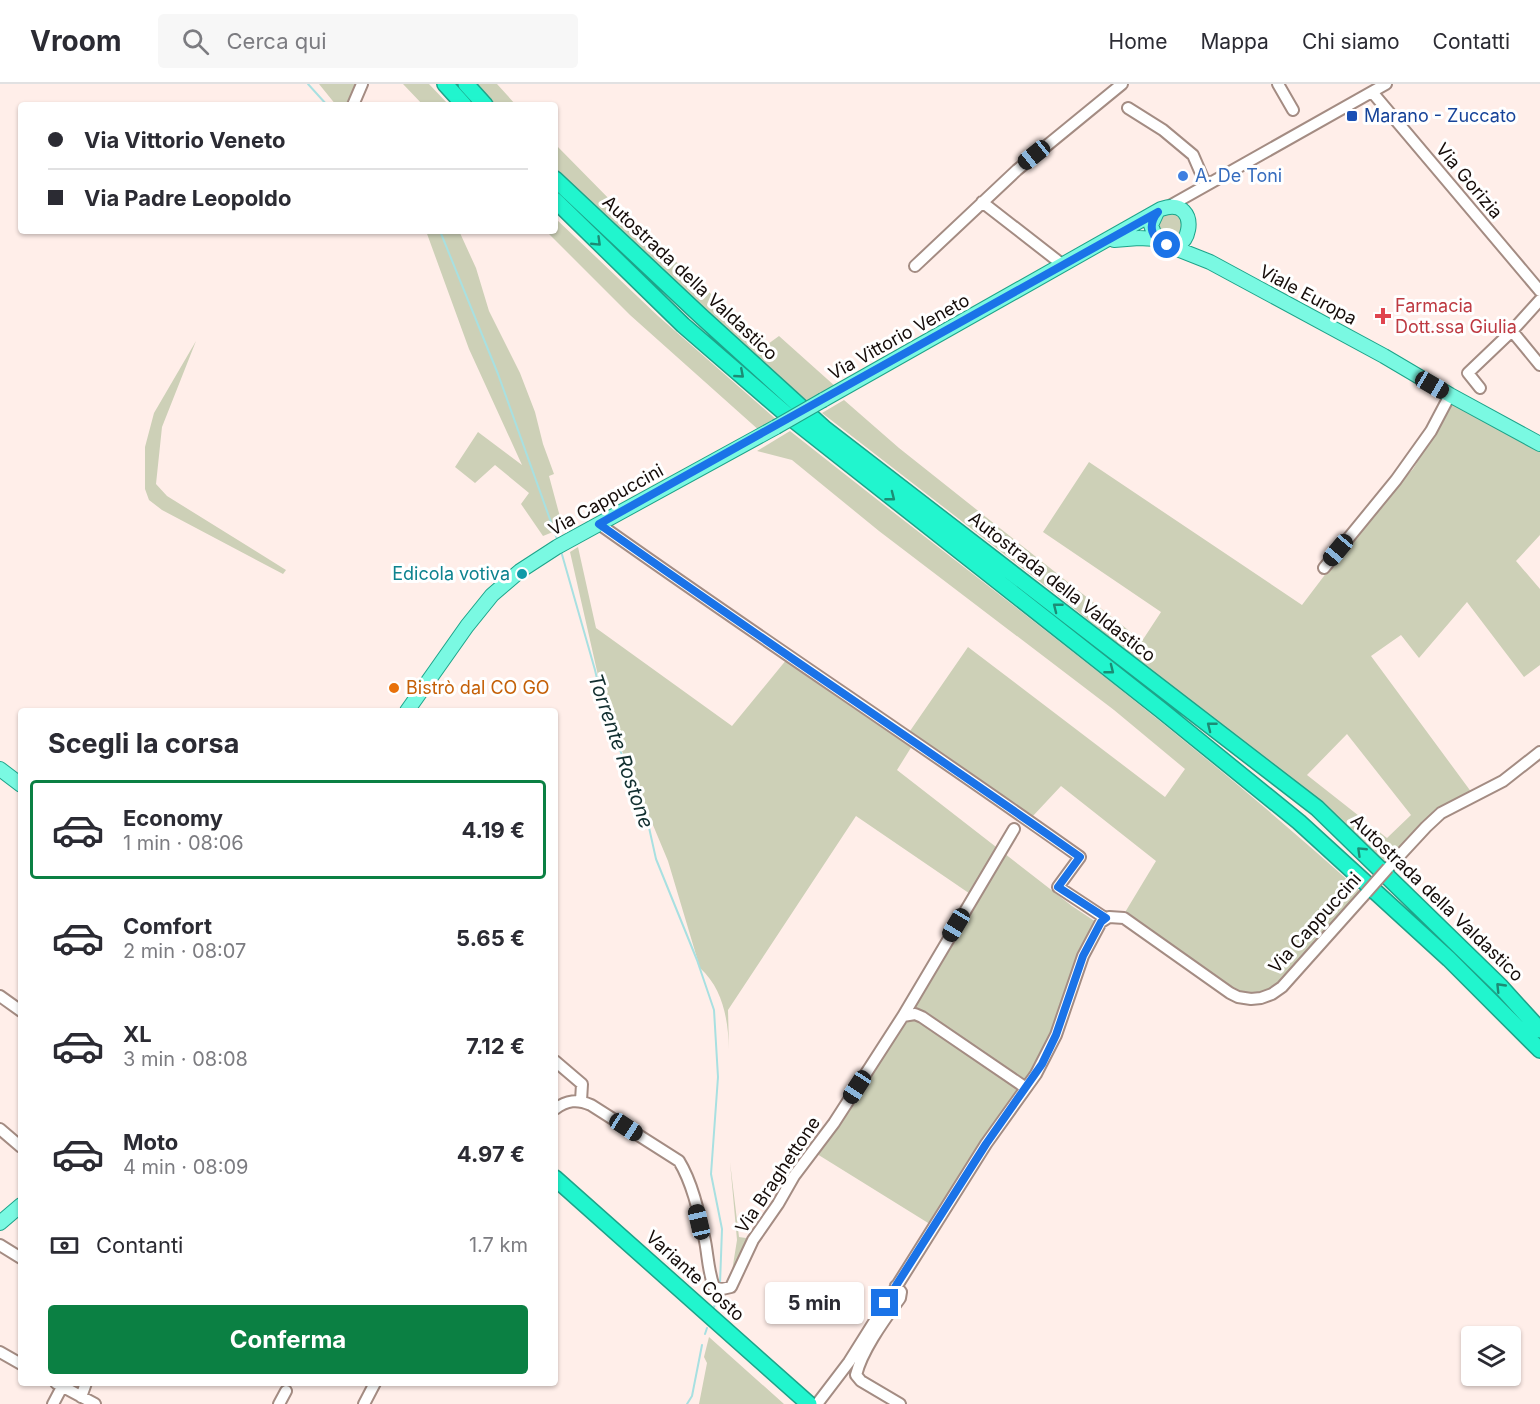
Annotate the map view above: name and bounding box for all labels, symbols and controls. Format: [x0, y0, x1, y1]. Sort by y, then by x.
search box [158, 14, 578, 68]
text: Vroom [30, 24, 122, 58]
icon: search [179, 25, 212, 58]
text: Cerca qui [227, 28, 326, 54]
text: Home [1109, 29, 1167, 54]
text: Mappa [1200, 29, 1269, 54]
text: Chi siamo [1302, 29, 1400, 54]
text: Contatti [1433, 29, 1510, 54]
place label: Marano - Zuccato [1364, 105, 1516, 126]
marker: Marano - Zuccato [1345, 109, 1359, 123]
text: Via Vittorio Veneto [84, 127, 285, 153]
car [1014, 137, 1054, 173]
street label: Via Gorizia [1432, 139, 1507, 223]
place label: A. De Toni [1195, 165, 1282, 186]
marker: A. De Toni [1176, 169, 1190, 183]
text: Via Padre Leopoldo [84, 185, 291, 211]
street label: Autostrada della Valdastico [599, 191, 782, 364]
route start [1153, 231, 1180, 258]
one-way arrow [589, 234, 600, 245]
street label: Viale Europa [1256, 260, 1360, 329]
street label: Via Vittorio Veneto [825, 289, 973, 384]
place label: Farmacia Dott.ssa Giulia [1395, 295, 1517, 337]
marker: Farmacia Dott.ssa Giulia [1376, 309, 1390, 323]
one-way arrow [733, 367, 744, 378]
car [1412, 368, 1452, 402]
street label: Via Cappuccini [545, 459, 667, 540]
one-way arrow [884, 490, 895, 501]
street label: Autostrada della Valdastico [965, 507, 1160, 666]
car [1320, 530, 1356, 570]
place label: Edicola votiva [392, 563, 510, 584]
marker: Edicola votiva [515, 567, 529, 581]
one-way arrow [1052, 604, 1063, 615]
one-way arrow [1103, 662, 1114, 673]
water label: Torrente Rostone [583, 670, 659, 832]
place label: Bistrò dal CO GO [406, 677, 550, 698]
marker: Bistrò dal CO GO [387, 681, 401, 695]
one-way arrow [1207, 723, 1218, 734]
text: Scegli la corsa [48, 727, 239, 760]
icon: car [51, 803, 105, 857]
text: Economy [123, 805, 223, 831]
street label: Autostrada della Valdastico [1347, 810, 1528, 986]
text: 4.19 € [461, 817, 525, 843]
text: 1 min · 08:06 [123, 831, 244, 855]
one-way arrow [1357, 847, 1368, 858]
street label: Via Cappuccini [1264, 868, 1365, 977]
car [939, 905, 973, 945]
icon: car [51, 911, 105, 965]
text: Comfort [123, 913, 212, 939]
text: 5.65 € [456, 925, 525, 951]
text: 2 min · 08:07 [123, 939, 246, 963]
one-way arrow [1497, 983, 1508, 994]
icon: car [51, 1019, 105, 1073]
text: XL [123, 1021, 152, 1047]
text: 7.12 € [466, 1033, 525, 1059]
text: 3 min · 08:08 [123, 1047, 248, 1071]
car [840, 1067, 874, 1107]
car [606, 1110, 646, 1144]
street label: Via Braghettone [731, 1113, 824, 1237]
icon: car [51, 1127, 105, 1181]
text: Moto [123, 1129, 178, 1155]
text: 4.97 € [457, 1141, 525, 1167]
text: 4 min · 08:09 [123, 1155, 249, 1179]
car [686, 1202, 712, 1242]
street label: Variante Costo [642, 1226, 749, 1325]
icon: cash [48, 1229, 81, 1262]
text: Contanti [96, 1232, 183, 1258]
text: 1.7 km [469, 1233, 528, 1257]
callout: 5 min [765, 1282, 864, 1324]
route end [871, 1289, 898, 1316]
text: 5 min [788, 1291, 841, 1315]
button: Conferma [48, 1305, 528, 1374]
map controls [1461, 1326, 1521, 1386]
button: layers [1461, 1326, 1521, 1386]

